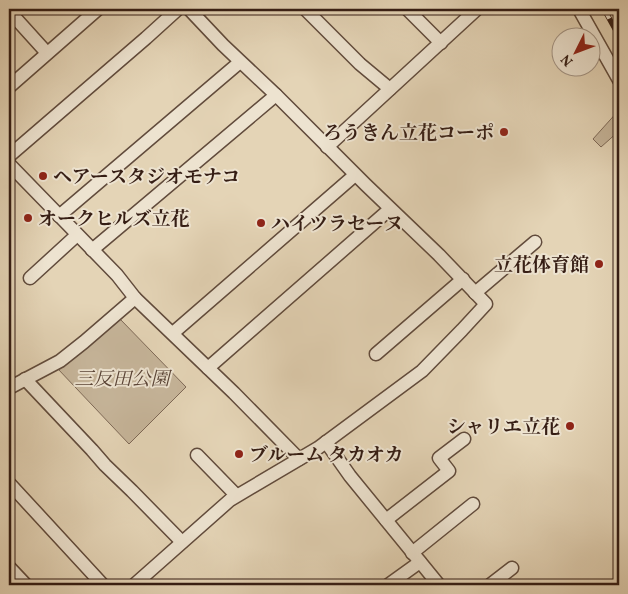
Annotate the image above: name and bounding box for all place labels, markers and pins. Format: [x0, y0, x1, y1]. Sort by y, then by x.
place label: ろうきん立花コーポ [323, 121, 494, 147]
marker: ろうきん立花コーポ [498, 126, 510, 138]
place label: ヘアースタジオモナコ [53, 165, 240, 191]
marker: ヘアースタジオモナコ [37, 170, 49, 182]
place label: オークヒルズ立花 [38, 207, 189, 233]
marker: オークヒルズ立花 [22, 212, 34, 224]
place label: ハイツラセーヌ [271, 212, 403, 238]
marker: ハイツラセーヌ [255, 217, 267, 229]
place label: 立花体育館 [494, 253, 589, 279]
marker: 立花体育館 [593, 258, 605, 270]
place label: シャリエ立花 [447, 415, 560, 441]
marker: シャリエ立花 [564, 420, 576, 432]
place label: ブルーム タカオカ [249, 443, 403, 469]
marker: ブルーム タカオカ [233, 448, 245, 460]

